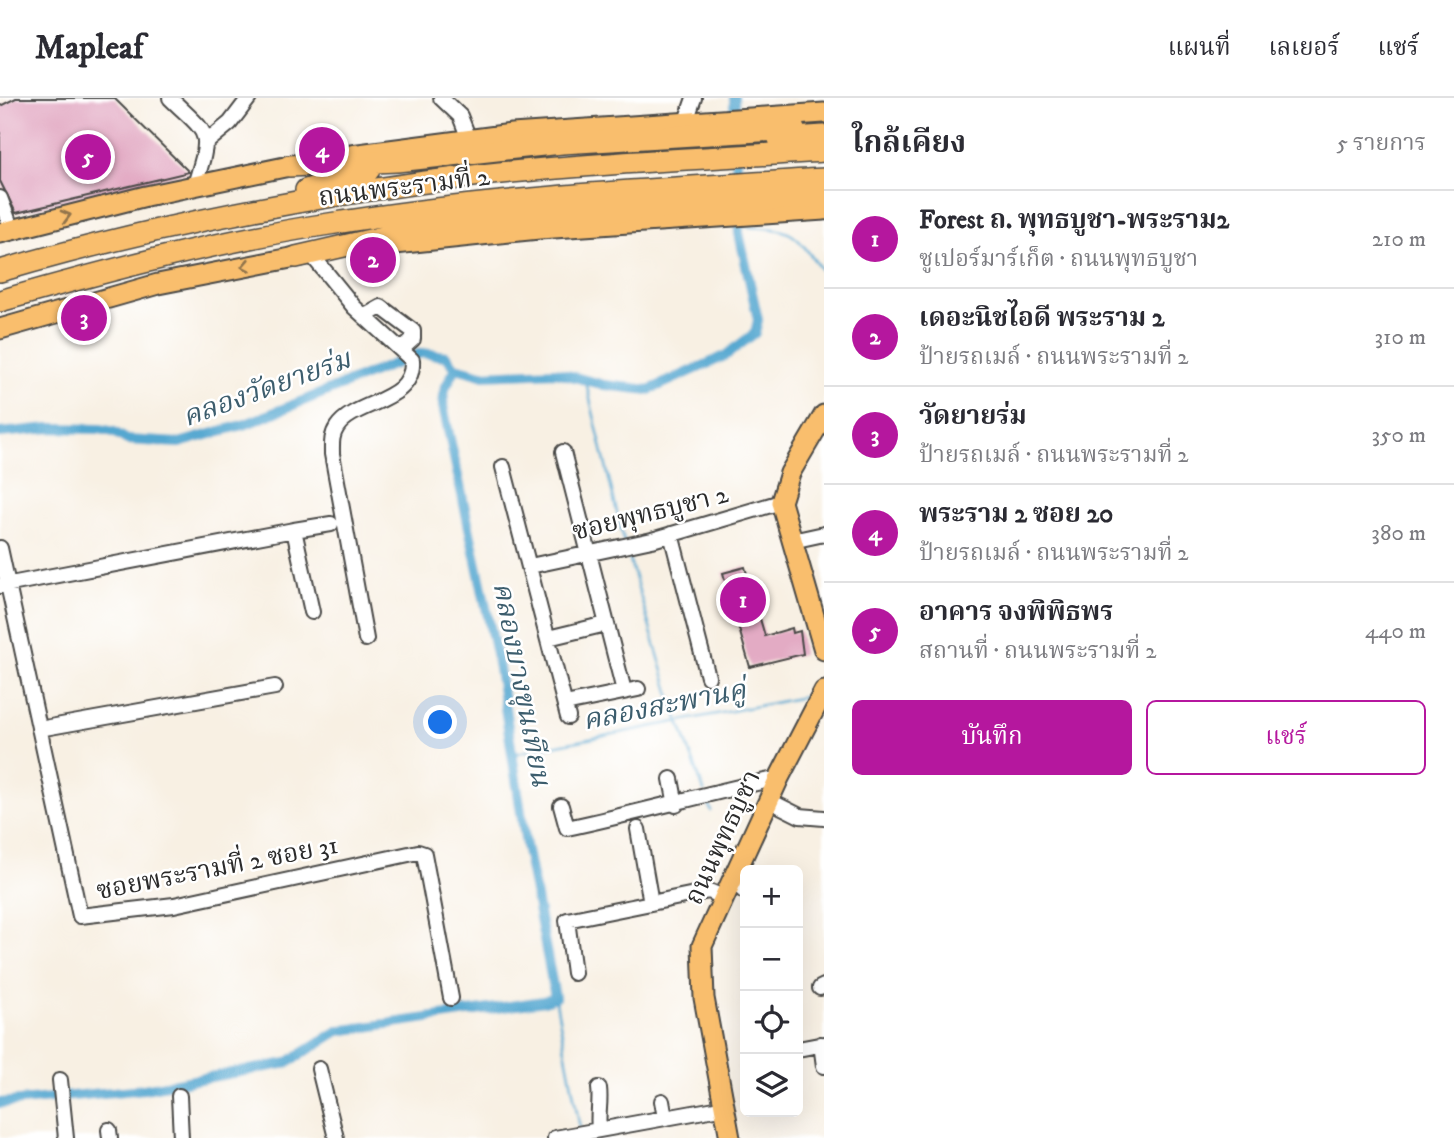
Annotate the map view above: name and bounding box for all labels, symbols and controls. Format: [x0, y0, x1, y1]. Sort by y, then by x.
text: Mapleaf [35, 28, 144, 69]
text: แผนที่ [1168, 33, 1231, 63]
text: เลเยอร์ [1269, 33, 1340, 63]
text: แชร์ [1378, 33, 1419, 63]
pin: 4 [299, 124, 345, 176]
text: ใกล้เคียง [852, 125, 966, 162]
text: 5 รายการ [1336, 129, 1426, 158]
pin: 5 [65, 131, 111, 183]
street label: ถนนพระรามที่ 2 [316, 157, 492, 214]
text: Forest ถ. พุทธบูชา-พระราม2 [919, 204, 1229, 237]
one-way arrow [60, 210, 72, 224]
text: 1 [871, 225, 879, 254]
text: 210 m [1372, 225, 1426, 254]
pin: 2 [350, 234, 396, 286]
text: ซูเปอร์มาร์เก็ต · ถนนพุทธบูชา [919, 245, 1198, 274]
one-way arrow [240, 258, 252, 273]
pin: 3 [61, 292, 107, 344]
text: เดอะนิชไอดี พระราม 2 [919, 302, 1165, 335]
text: 2 [869, 323, 881, 352]
text: 310 m [1374, 323, 1426, 352]
water label: คลองวัดยายร่ม [178, 341, 357, 435]
text: ป้ายรถเมล์ · ถนนพระรามที่ 2 [919, 343, 1189, 372]
text: วัดยายร่ม [919, 400, 1027, 433]
text: 3 [871, 421, 879, 450]
text: 350 m [1371, 421, 1426, 450]
text: ป้ายรถเมล์ · ถนนพระรามที่ 2 [919, 441, 1189, 470]
street label: ซอยพุทธบูชา 2 [569, 478, 732, 549]
text: พระราม 2 ซอย 20 [919, 498, 1113, 531]
text: 4 [868, 519, 882, 548]
text: 380 m [1371, 519, 1426, 548]
text: ป้ายรถเมล์ · ถนนพระรามที่ 2 [919, 539, 1189, 568]
pin: 1 [720, 574, 766, 626]
water label: คลองบางขุนเทียน [485, 579, 559, 790]
text: อาคาร จงพิพิธพร [919, 596, 1113, 629]
text: 5 [869, 617, 881, 646]
text: 440 m [1365, 617, 1426, 646]
text: สถานที่ · ถนนพระรามที่ 2 [919, 637, 1156, 666]
water label: คลองสะพานคู่ [580, 672, 753, 738]
button: บันทึก [852, 700, 1132, 775]
button: แชร์ [1146, 700, 1426, 775]
your location [423, 705, 457, 739]
street label: ถนนพุทธบูชา [678, 765, 769, 910]
street label: ซอยพระรามที่ 2 ซอย 31 [93, 825, 341, 908]
map controls [740, 865, 803, 1117]
button: + [740, 865, 803, 928]
button: − [740, 928, 803, 991]
button: locate [740, 991, 803, 1054]
button: layers [740, 1054, 803, 1117]

